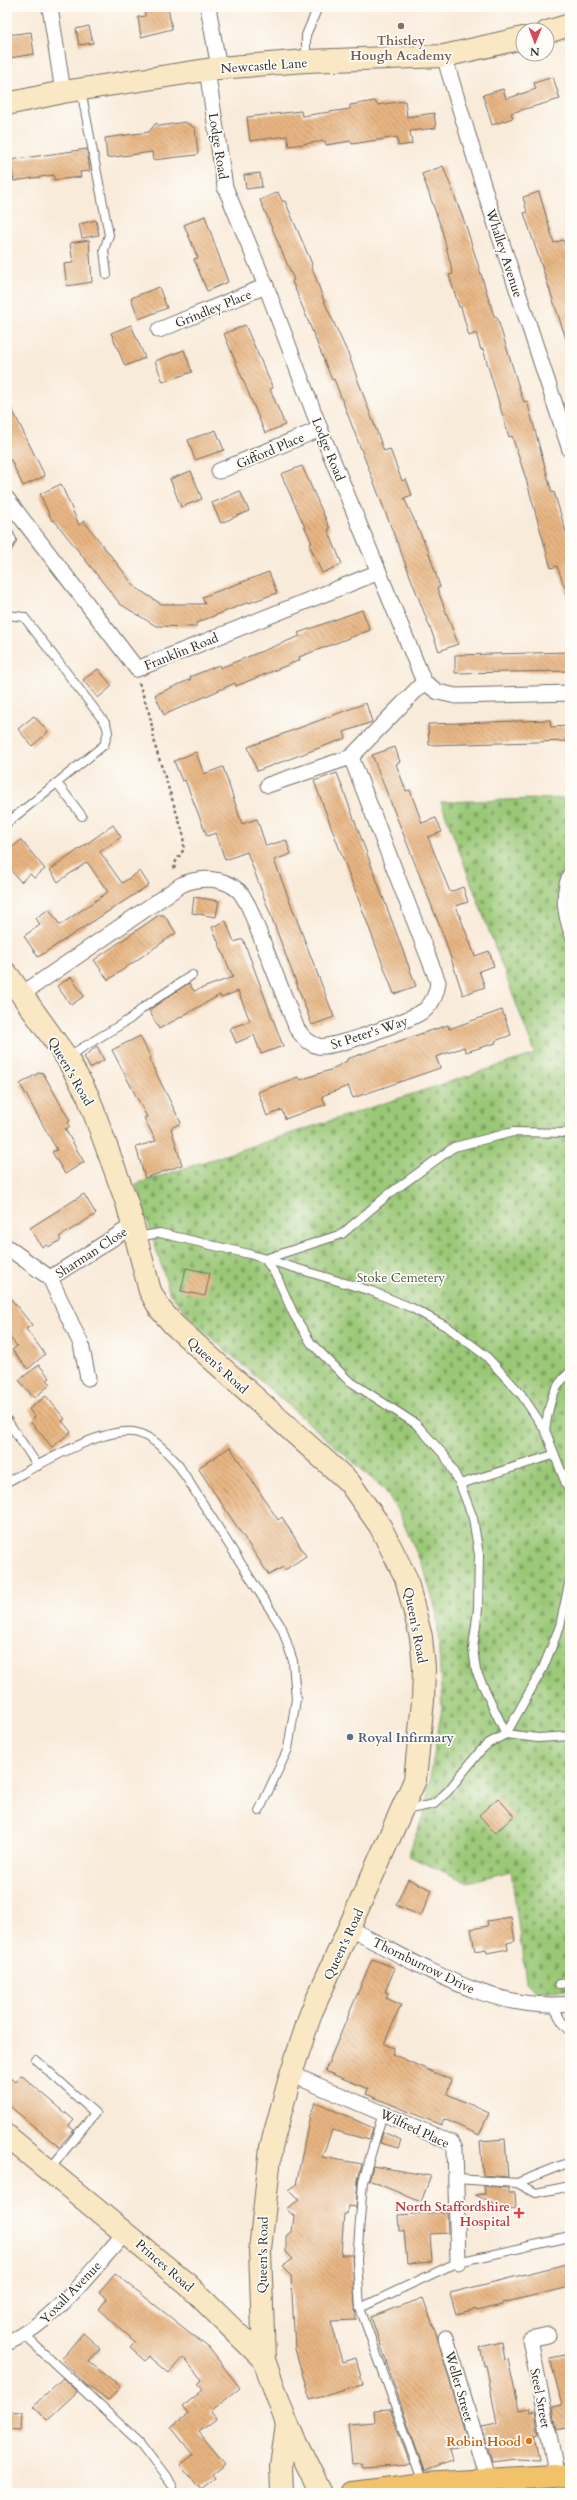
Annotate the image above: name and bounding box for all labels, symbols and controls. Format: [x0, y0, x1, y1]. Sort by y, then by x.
marker: Thistley Hough Academy [396, 21, 406, 31]
north arrow [515, 22, 555, 62]
place label: Thistley Hough Academy [350, 32, 452, 65]
text: N [529, 44, 540, 59]
street label: Newcastle Lane [220, 54, 308, 78]
street label: Lodge Road [204, 112, 232, 181]
street label: Whalley Avenue [481, 206, 527, 300]
street label: Grindley Place [172, 285, 254, 332]
street label: Lodge Road [307, 415, 349, 484]
street label: Gifford Place [234, 428, 307, 473]
street label: Franklin Road [142, 629, 221, 675]
street label: St Peter's Way [328, 1012, 410, 1054]
street label: Queen's Road [43, 1034, 97, 1109]
street label: Sharman Close [52, 1223, 131, 1283]
park label: Stoke Cemetery [357, 1269, 445, 1287]
street label: Queen's Road [183, 1333, 252, 1398]
street label: Queen's Road [399, 1586, 431, 1665]
place label: Royal Infirmary [358, 1729, 455, 1747]
marker: Royal Infirmary [345, 1732, 355, 1742]
street label: Queen's Road [319, 1906, 368, 1983]
street label: Thornburrow Drive [369, 1933, 478, 1999]
street label: Wilfred Place [376, 2105, 452, 2153]
place label: North Staffordshire Hospital [395, 2198, 510, 2231]
marker: North Staffordshire Hospital [513, 2207, 525, 2219]
street label: Queen's Road [253, 2216, 273, 2294]
street label: Princes Road [131, 2235, 197, 2296]
street label: Yoxall Avenue [36, 2257, 105, 2328]
street label: Weller Street [440, 2348, 478, 2424]
street label: Steel Street [525, 2367, 555, 2430]
place label: Robin Hood [446, 2433, 522, 2451]
marker: Robin Hood [524, 2436, 534, 2446]

